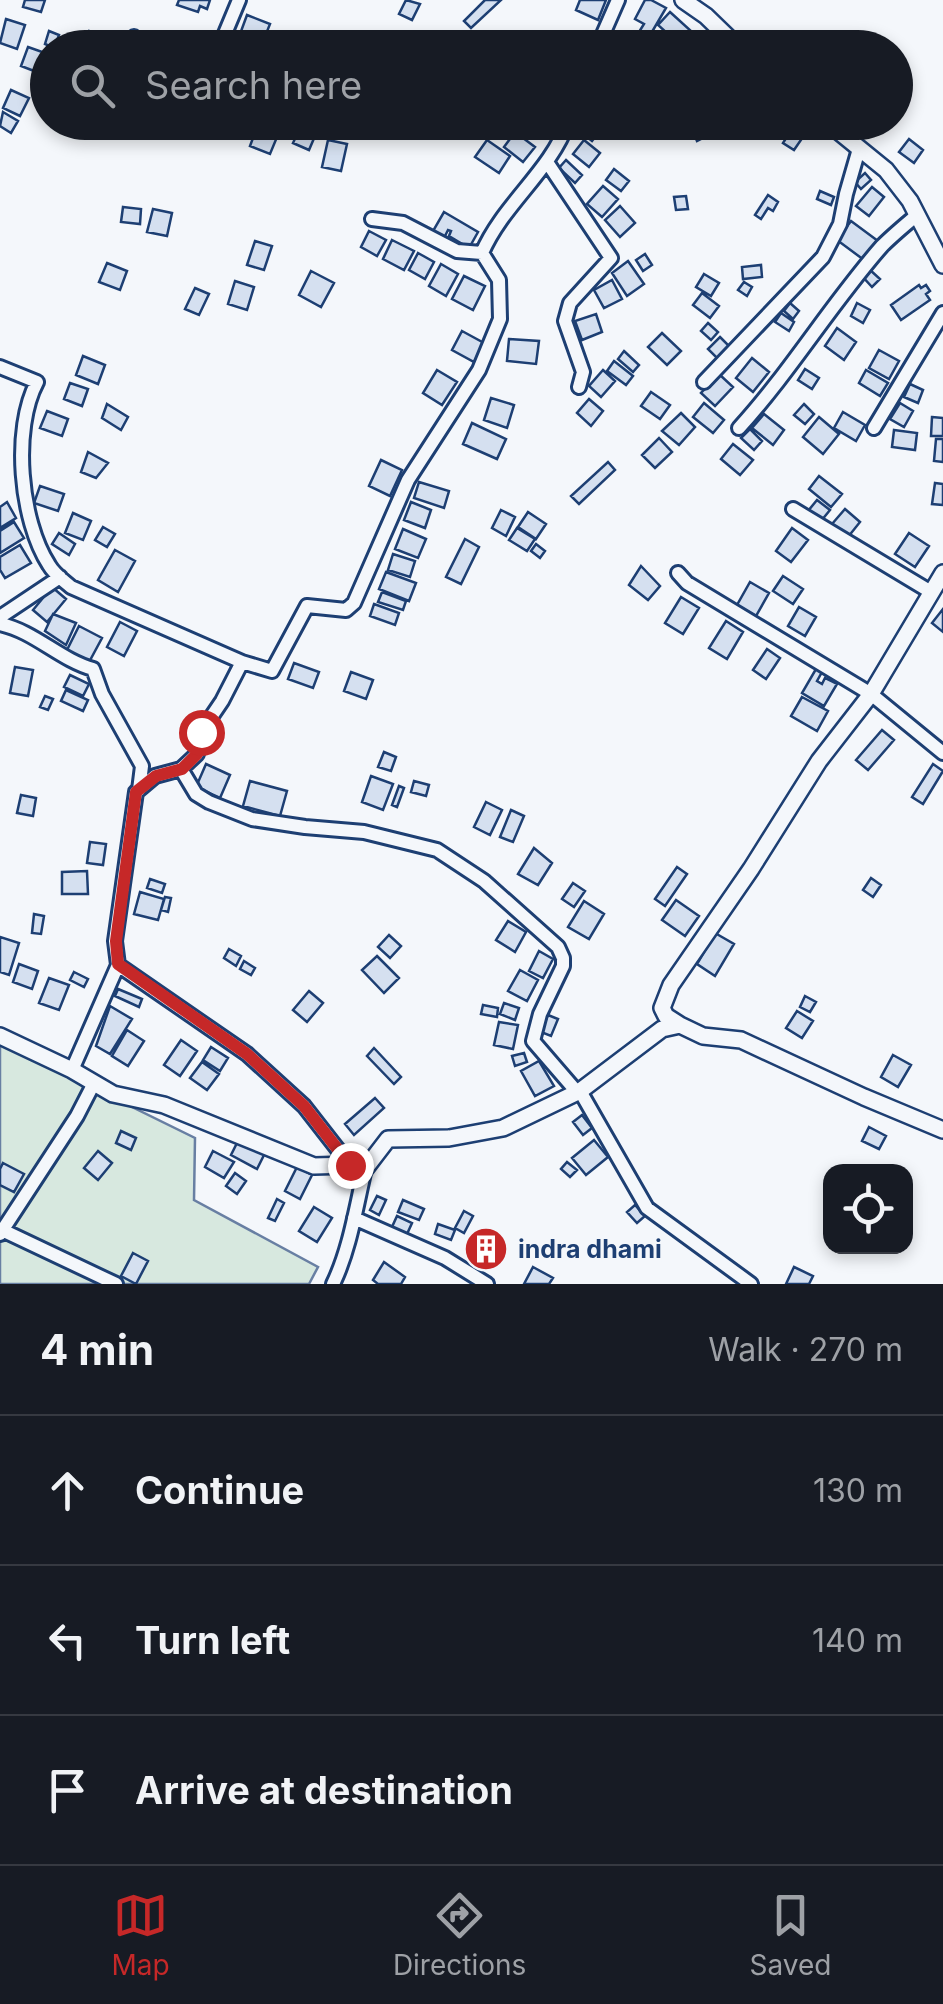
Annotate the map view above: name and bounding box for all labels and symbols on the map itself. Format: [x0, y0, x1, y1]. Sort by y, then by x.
route start [179, 710, 225, 756]
route end [328, 1143, 374, 1189]
building icon: indra dhami [463, 1226, 509, 1272]
place label: indra dhami [518, 1234, 662, 1264]

